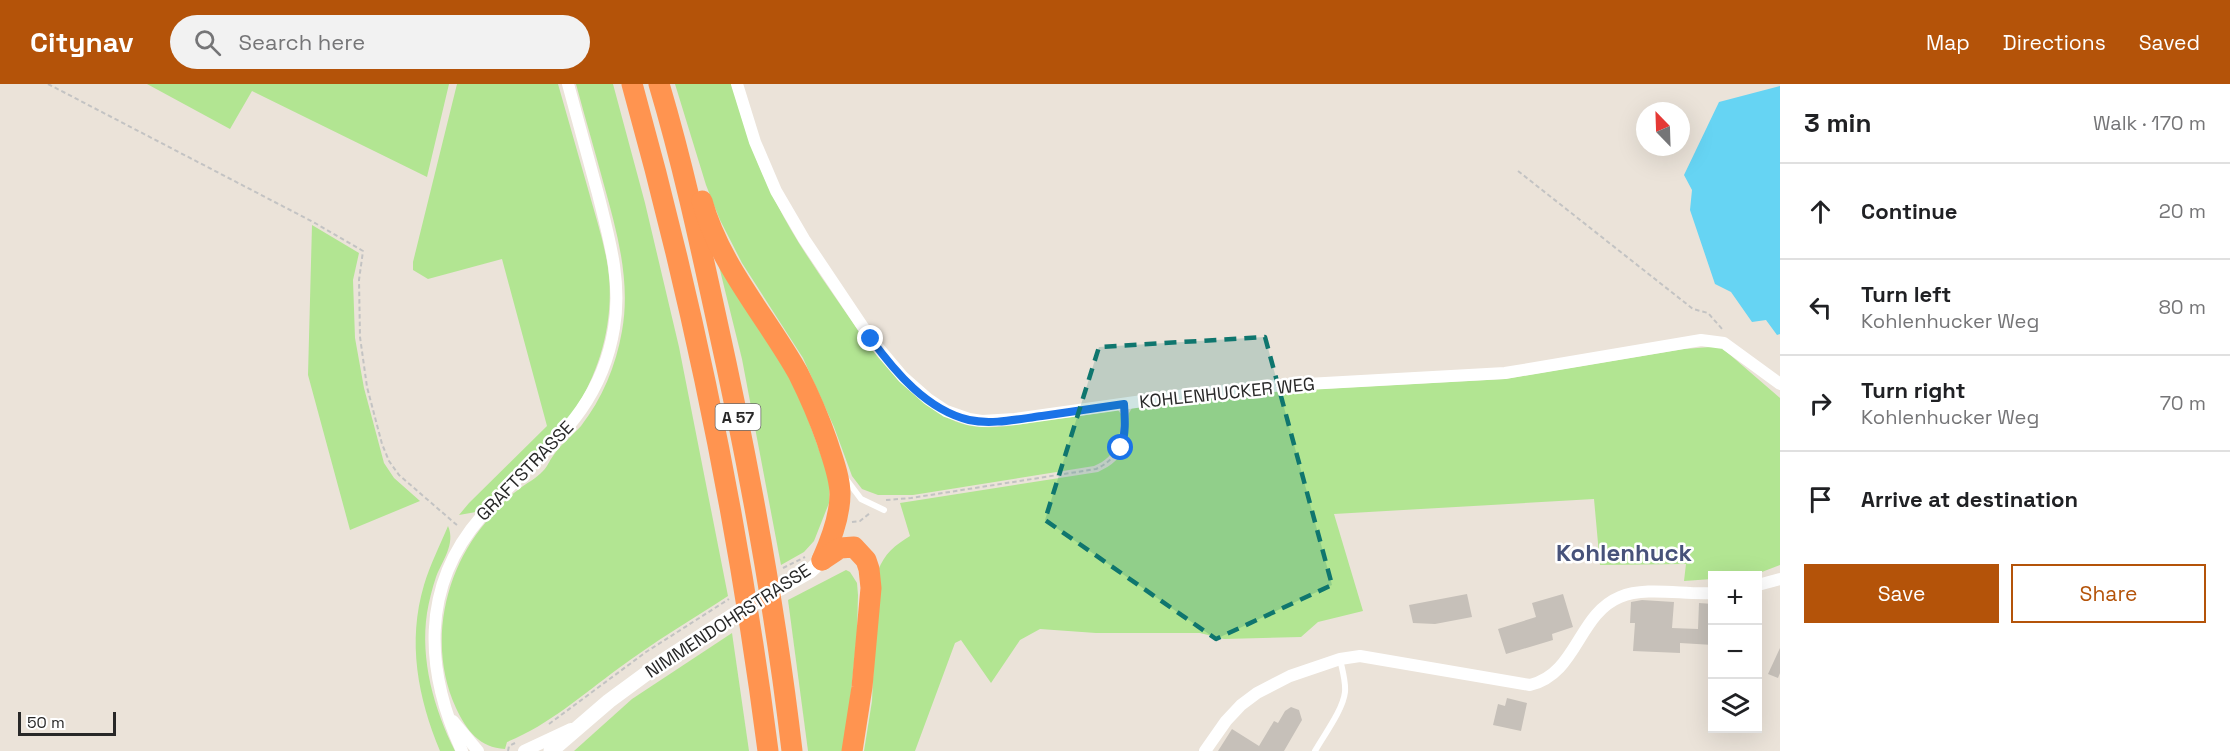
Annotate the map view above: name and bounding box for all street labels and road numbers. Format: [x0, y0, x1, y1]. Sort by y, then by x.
street label: KOHLENHUCKER WEG [1138, 372, 1316, 413]
road number: A 57 [716, 404, 760, 430]
street label: GRAFTSTRASSE [471, 416, 578, 526]
street label: NIMMENDOHRSTRASSE [641, 558, 815, 683]

